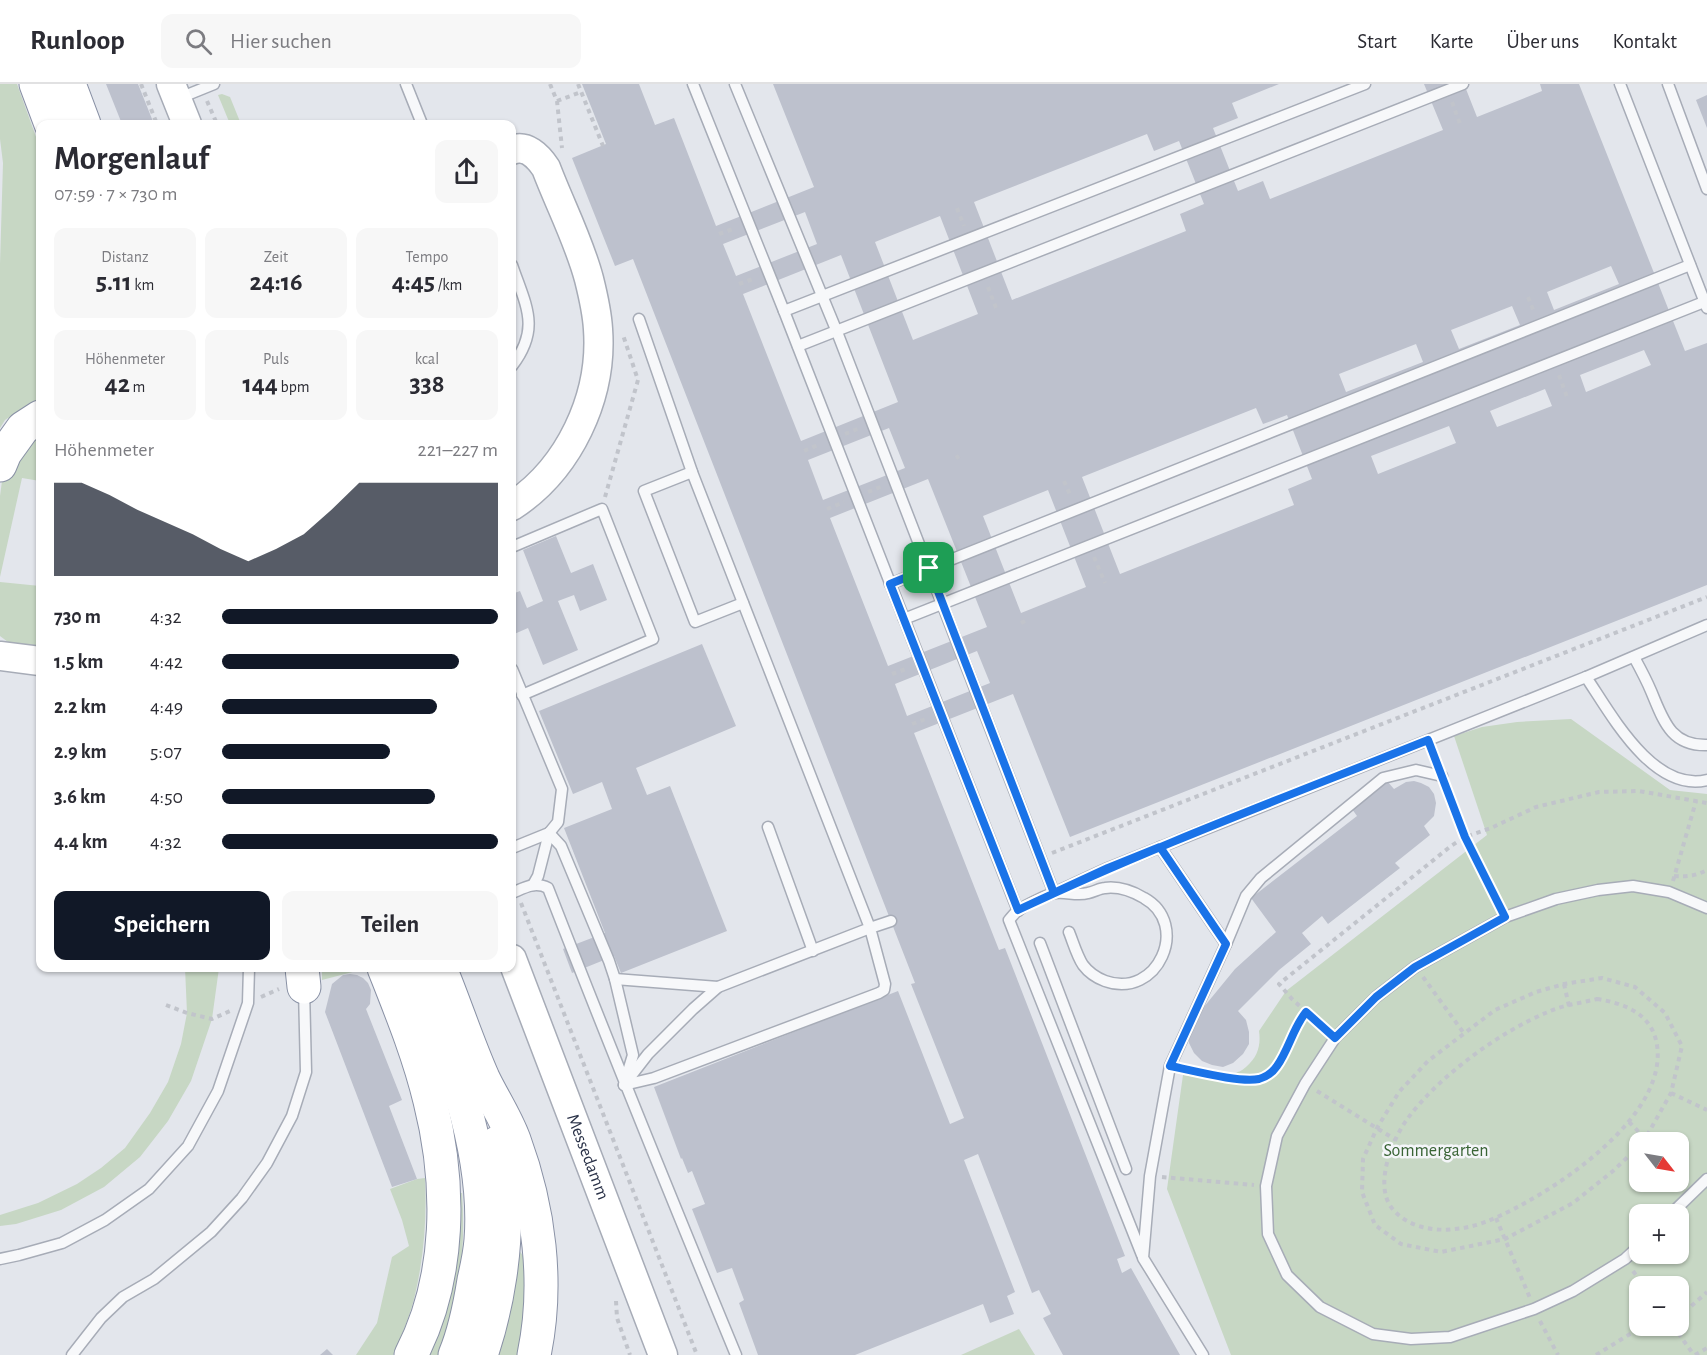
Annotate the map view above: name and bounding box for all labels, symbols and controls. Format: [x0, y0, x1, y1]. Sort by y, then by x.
search box [161, 14, 581, 68]
icon: search [182, 25, 215, 58]
text: Runloop [30, 27, 125, 55]
text: Hier suchen [230, 30, 332, 52]
text: Start [1357, 31, 1397, 52]
text: Karte [1430, 31, 1473, 52]
text: Über uns [1506, 31, 1579, 52]
text: Kontakt [1612, 31, 1677, 52]
button: share [435, 140, 498, 203]
text: Morgenlauf [54, 143, 209, 176]
text: 07:59 · 7 × 730 m [54, 184, 177, 204]
text: Distanz [101, 249, 149, 265]
text: Zeit [264, 249, 288, 265]
text: Tempo [406, 249, 448, 265]
text: 5.11 [96, 269, 132, 295]
text: 24:16 [249, 269, 303, 295]
text: 4:45 [392, 269, 435, 295]
text: km [132, 277, 154, 293]
text: /km [435, 277, 462, 293]
text: Höhenmeter [85, 351, 165, 367]
text: Puls [263, 351, 289, 367]
text: kcal [415, 351, 439, 367]
text: 42 [105, 371, 130, 397]
text: 144 [242, 371, 278, 397]
text: 338 [409, 371, 445, 397]
text: m [130, 379, 145, 395]
text: bpm [278, 379, 310, 395]
text: Höhenmeter [54, 440, 154, 460]
text: 221–227 m [418, 440, 498, 460]
pin [903, 542, 954, 593]
icon: arrive [912, 551, 945, 584]
text: 730 m [54, 607, 101, 627]
text: 4:32 [150, 607, 182, 627]
text: 1.5 km [54, 652, 103, 672]
text: 4:42 [150, 652, 183, 672]
text: 2.2 km [54, 697, 106, 717]
text: 4:49 [150, 697, 183, 717]
text: 2.9 km [54, 742, 107, 762]
text: 5:07 [150, 742, 182, 762]
text: 3.6 km [54, 787, 106, 807]
text: 4:50 [150, 787, 183, 807]
text: 4.4 km [54, 832, 108, 852]
text: 4:32 [150, 832, 182, 852]
button: Speichern [54, 891, 270, 960]
button: Teilen [282, 891, 498, 960]
street label: Messedamm [563, 1112, 612, 1202]
north arrow [1629, 1132, 1689, 1192]
map controls [1629, 1132, 1689, 1336]
park label: Sommergarten [1383, 1142, 1489, 1160]
button: + [1629, 1204, 1689, 1264]
button: − [1629, 1276, 1689, 1336]

